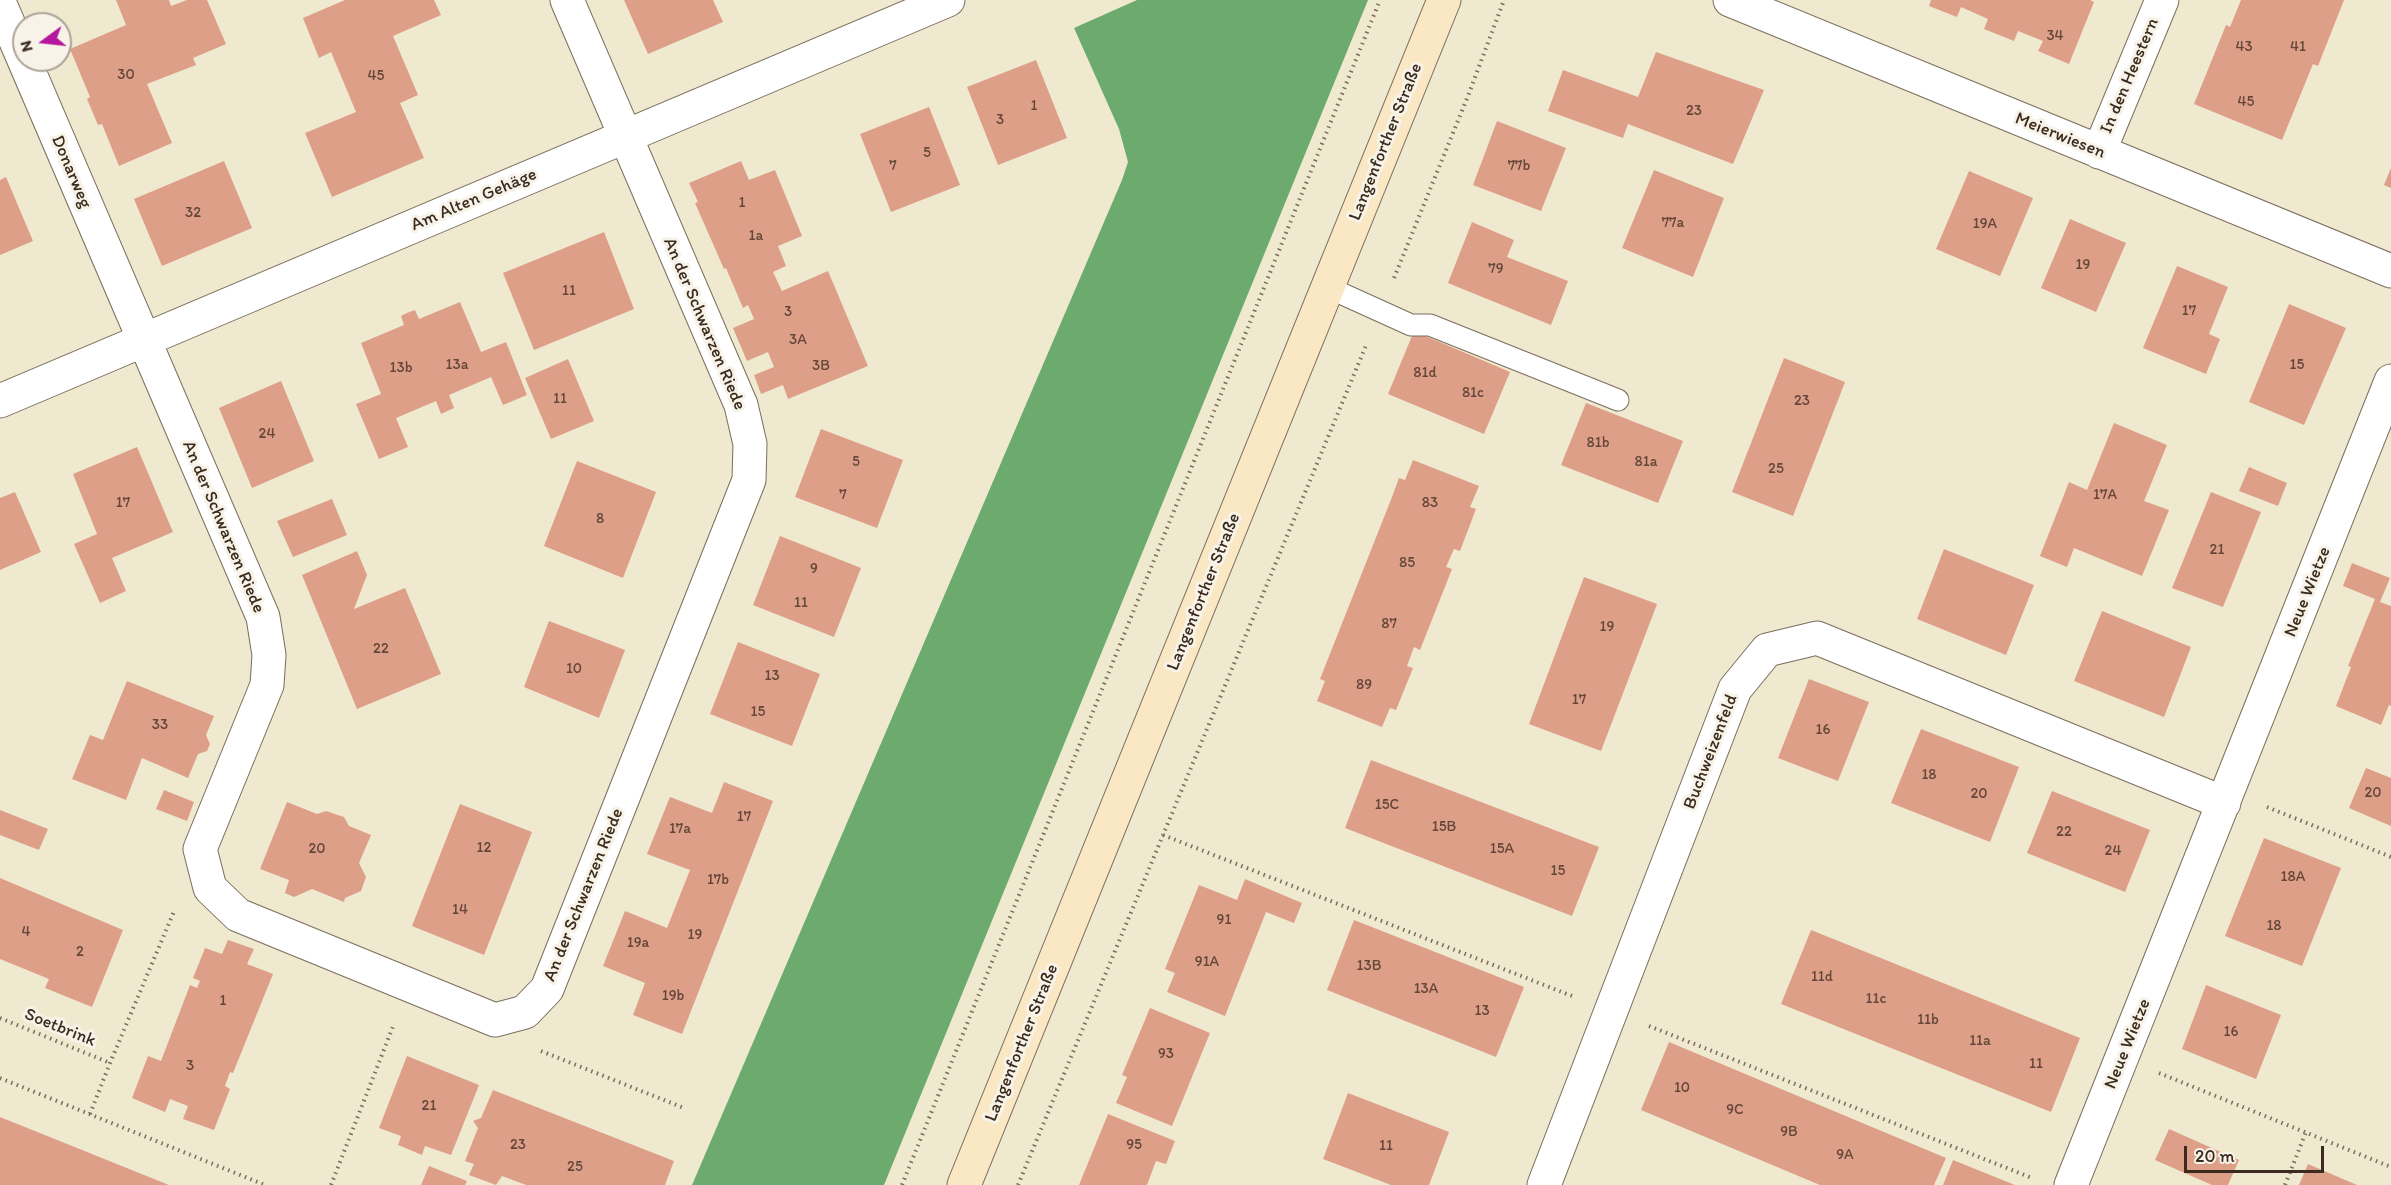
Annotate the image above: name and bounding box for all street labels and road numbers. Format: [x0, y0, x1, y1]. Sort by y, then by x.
street label: In den Heestern [2096, 15, 2164, 137]
street label: Langenforther Straße [1345, 60, 1427, 224]
street label: Meierwiesen [2012, 108, 2108, 164]
street label: Donarweg [46, 132, 96, 212]
street label: Am Alten Gehäge [408, 164, 540, 236]
street label: An der Schwarzen Riede [658, 235, 750, 413]
street label: An der Schwarzen Riede [177, 438, 269, 616]
street label: Langenforther Straße [1163, 510, 1245, 674]
street label: Neue Wietze [2280, 544, 2336, 640]
street label: Buchweizenfeld [1679, 692, 1743, 812]
street label: An der Schwarzen Riede [539, 805, 629, 985]
street label: Langenforther Straße [981, 961, 1063, 1125]
street label: Neue Wietze [2100, 996, 2156, 1092]
street label: Soetbrink [21, 1004, 99, 1052]

